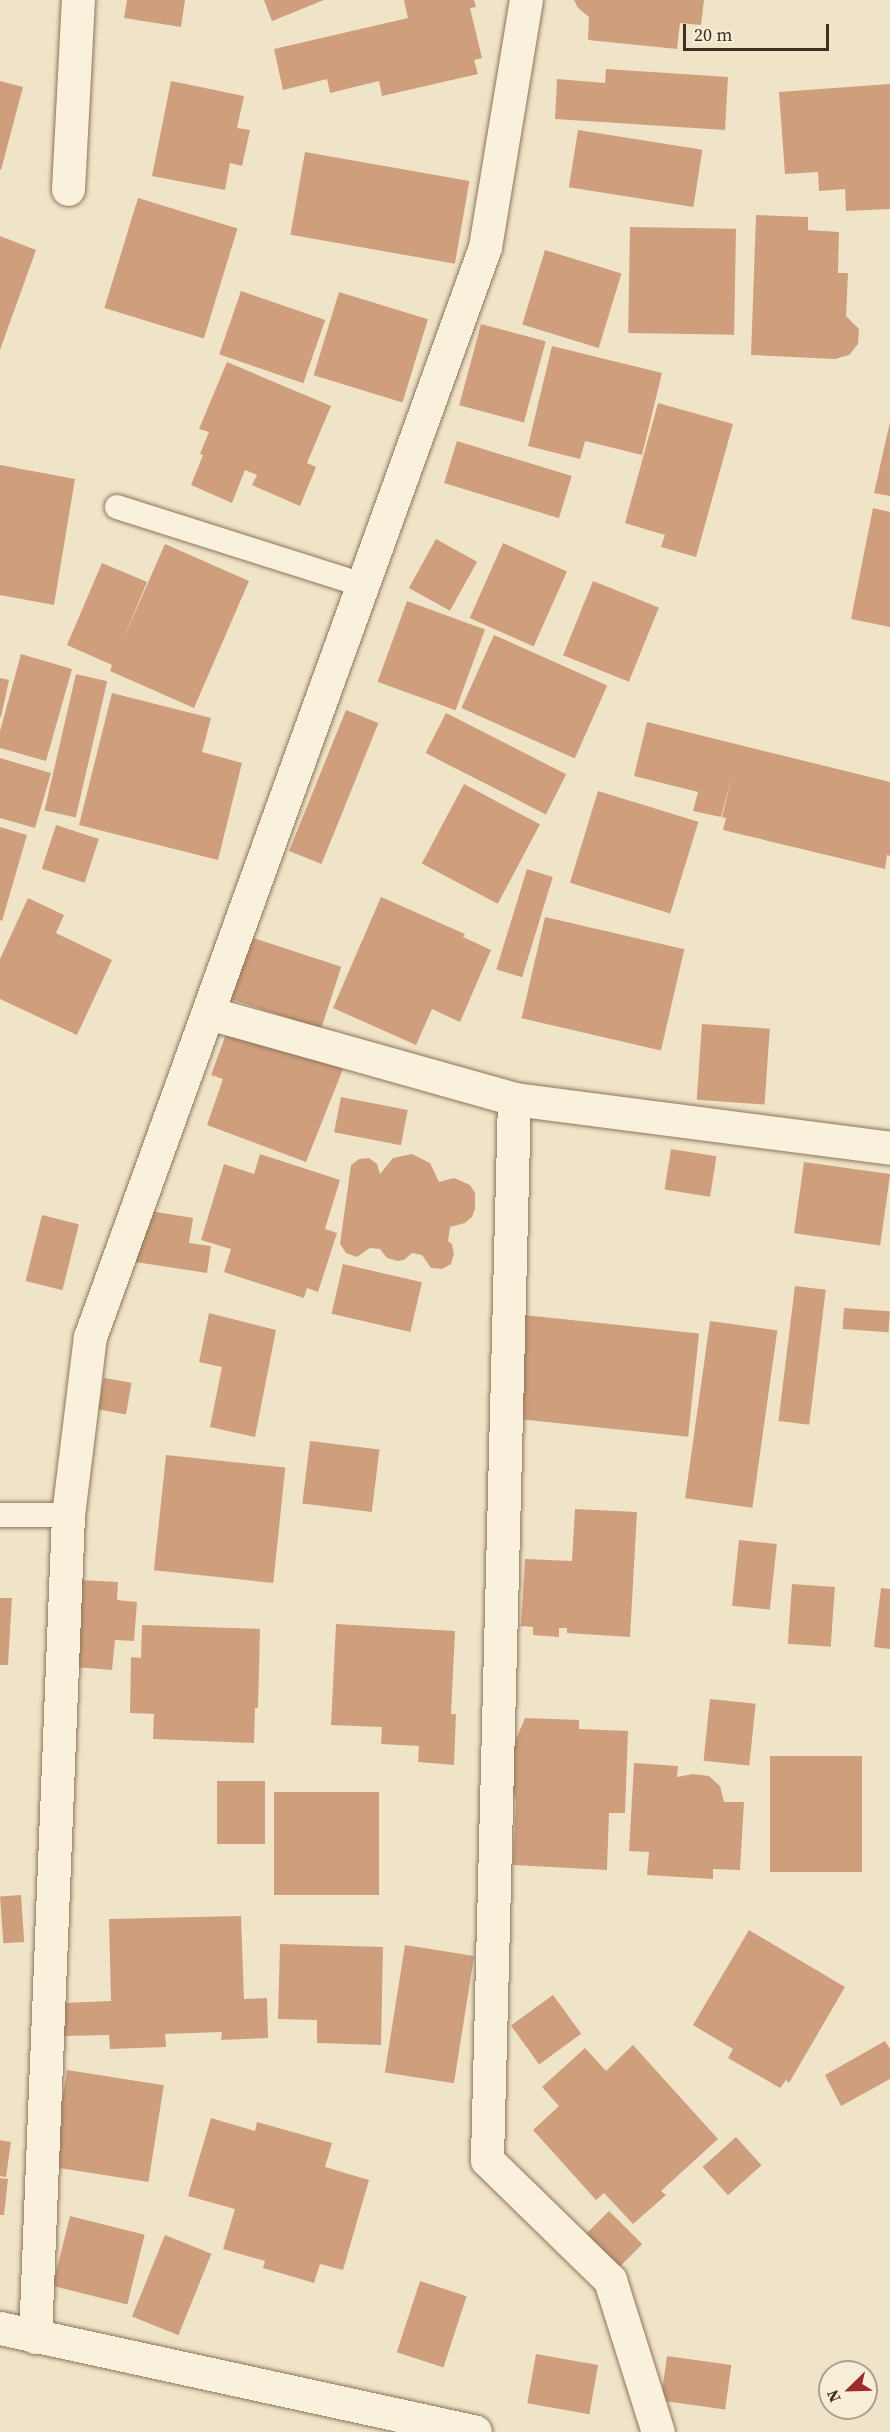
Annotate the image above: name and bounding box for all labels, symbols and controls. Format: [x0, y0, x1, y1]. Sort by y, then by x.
scale bar [686, 12, 832, 50]
text: 20 m [694, 22, 732, 47]
north arrow [818, 2360, 878, 2420]
text: N [821, 2387, 846, 2406]

